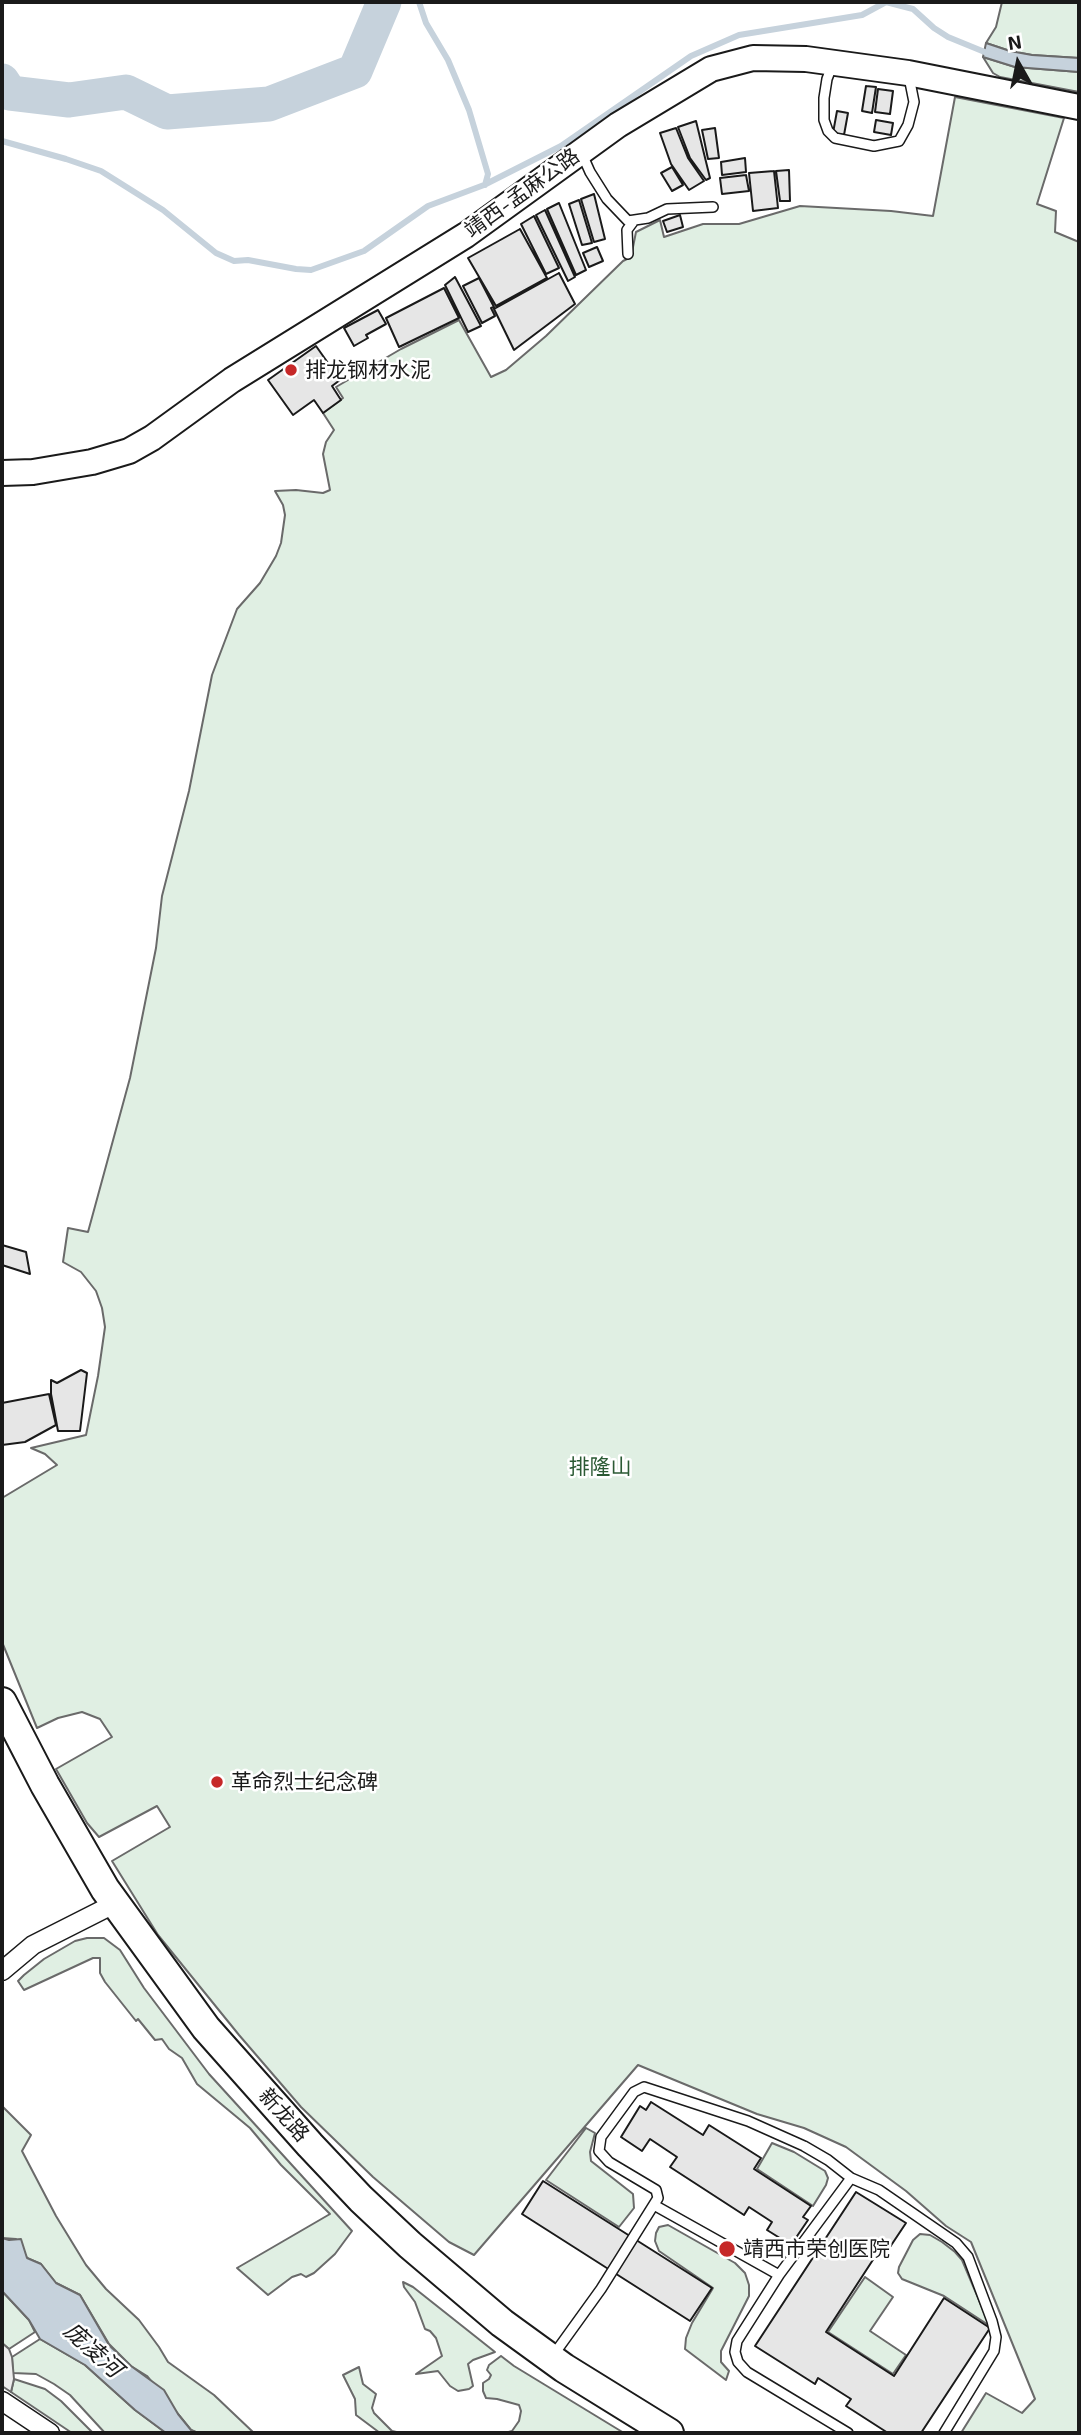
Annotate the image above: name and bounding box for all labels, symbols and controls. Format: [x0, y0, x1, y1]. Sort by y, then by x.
north arrow [983, 28, 1053, 98]
text: N [1006, 29, 1023, 54]
street label: 靖西-孟麻公路 [460, 143, 584, 243]
place label: 排龙钢材水泥 [305, 357, 431, 383]
marker: 排龙钢材水泥 [283, 362, 299, 378]
park label: 排隆山 [569, 1454, 631, 1480]
place label: 革命烈士纪念碑 [231, 1769, 378, 1795]
marker: 革命烈士纪念碑 [209, 1774, 225, 1790]
street label: 新龙路 [254, 2083, 314, 2147]
place label: 靖西市荣创医院 [743, 2236, 890, 2262]
marker: 靖西市荣创医院 [717, 2239, 737, 2259]
water label: 庞凌河 [58, 2317, 128, 2383]

